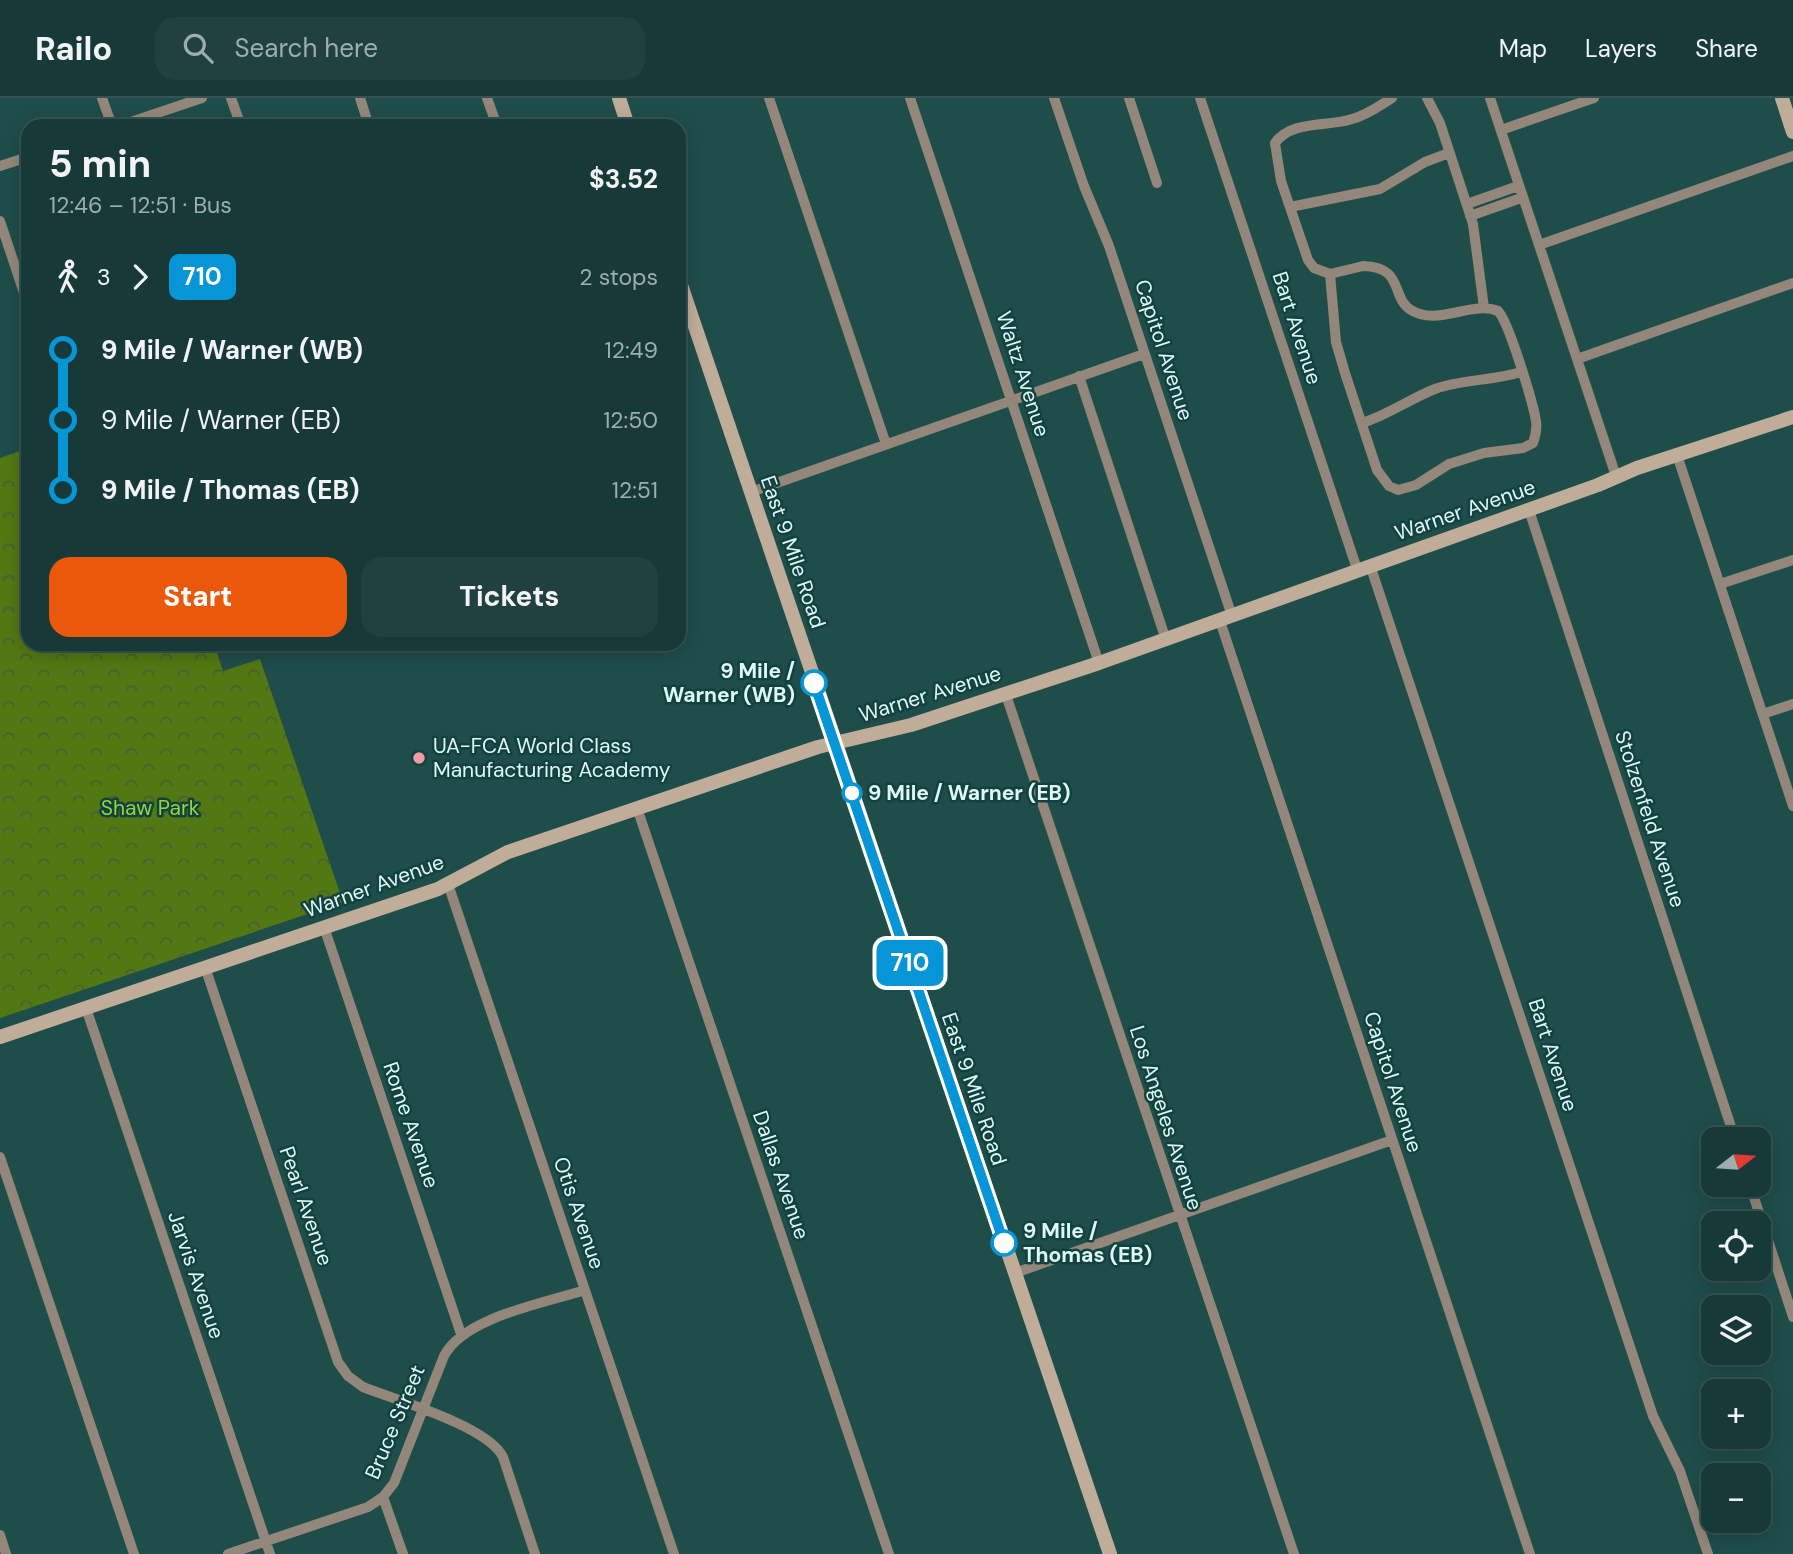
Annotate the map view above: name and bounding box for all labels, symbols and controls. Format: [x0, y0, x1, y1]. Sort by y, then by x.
search box [155, 17, 645, 80]
text: Railo [35, 27, 113, 70]
icon: search [179, 29, 217, 67]
text: Search here [235, 31, 378, 65]
text: Map [1499, 33, 1547, 64]
text: Layers [1585, 33, 1657, 64]
text: Share [1695, 33, 1758, 64]
text: 5 min [49, 139, 151, 189]
text: $3.52 [589, 162, 658, 196]
text: 12:46 – 12:51 · Bus [49, 190, 232, 220]
icon: walk [49, 258, 87, 296]
icon: forward [121, 258, 159, 296]
text: 710 [183, 261, 222, 292]
text: 3 [97, 262, 111, 292]
text: 2 stops [579, 262, 658, 292]
street label: Bart Avenue [1266, 268, 1328, 388]
street label: Capitol Avenue [1128, 276, 1200, 424]
street label: Waltz Avenue [990, 308, 1056, 440]
text: 9 Mile / Warner (WB) [101, 333, 363, 367]
text: 12:49 [605, 335, 658, 365]
text: 9 Mile / Warner (EB) [101, 403, 341, 437]
text: 12:50 [603, 405, 658, 435]
street label: East 9 Mile Road [754, 472, 832, 632]
text: 9 Mile / Thomas (EB) [101, 473, 360, 507]
street label: Warner Avenue [1391, 473, 1539, 547]
text: 12:51 [612, 475, 658, 505]
button: Start [49, 557, 347, 637]
button: Tickets [361, 557, 658, 637]
place label: 9 Mile / Warner (WB) [663, 657, 795, 709]
street label: Warner Avenue [856, 659, 1005, 729]
marker: 9 Mile / Warner (WB) [801, 670, 827, 696]
street label: Stolzenfeld Avenue [1608, 727, 1692, 911]
place label: UA-FCA World Class Manufacturing Academy [433, 732, 671, 784]
marker: UA-FCA World Class Manufacturing Academy [411, 750, 427, 766]
place label: 9 Mile / Warner (EB) [868, 779, 1071, 807]
marker: 9 Mile / Warner (EB) [842, 783, 862, 803]
park label: Shaw Park [101, 794, 200, 822]
street label: Warner Avenue [300, 848, 448, 924]
line badge: 710 [870, 940, 950, 986]
text: 710 [891, 947, 929, 978]
street label: Bart Avenue [1522, 995, 1584, 1115]
street label: Capitol Avenue [1357, 1008, 1429, 1156]
street label: East 9 Mile Road [935, 1009, 1013, 1169]
street label: Los Angeles Avenue [1123, 1022, 1209, 1214]
street label: Rome Avenue [376, 1058, 446, 1192]
street label: Dallas Avenue [746, 1107, 816, 1243]
north arrow [1701, 1127, 1771, 1197]
map controls [1701, 1127, 1771, 1533]
street label: Pearl Avenue [273, 1143, 339, 1269]
street label: Otis Avenue [547, 1153, 611, 1273]
street label: Jarvis Avenue [161, 1207, 231, 1343]
button: locate [1701, 1211, 1771, 1281]
place label: 9 Mile / Thomas (EB) [1023, 1217, 1152, 1269]
marker: 9 Mile / Thomas (EB) [991, 1230, 1017, 1256]
button: layers [1701, 1295, 1771, 1365]
street label: Bruce Street [358, 1361, 432, 1483]
button: + [1701, 1379, 1771, 1449]
button: − [1701, 1463, 1771, 1533]

